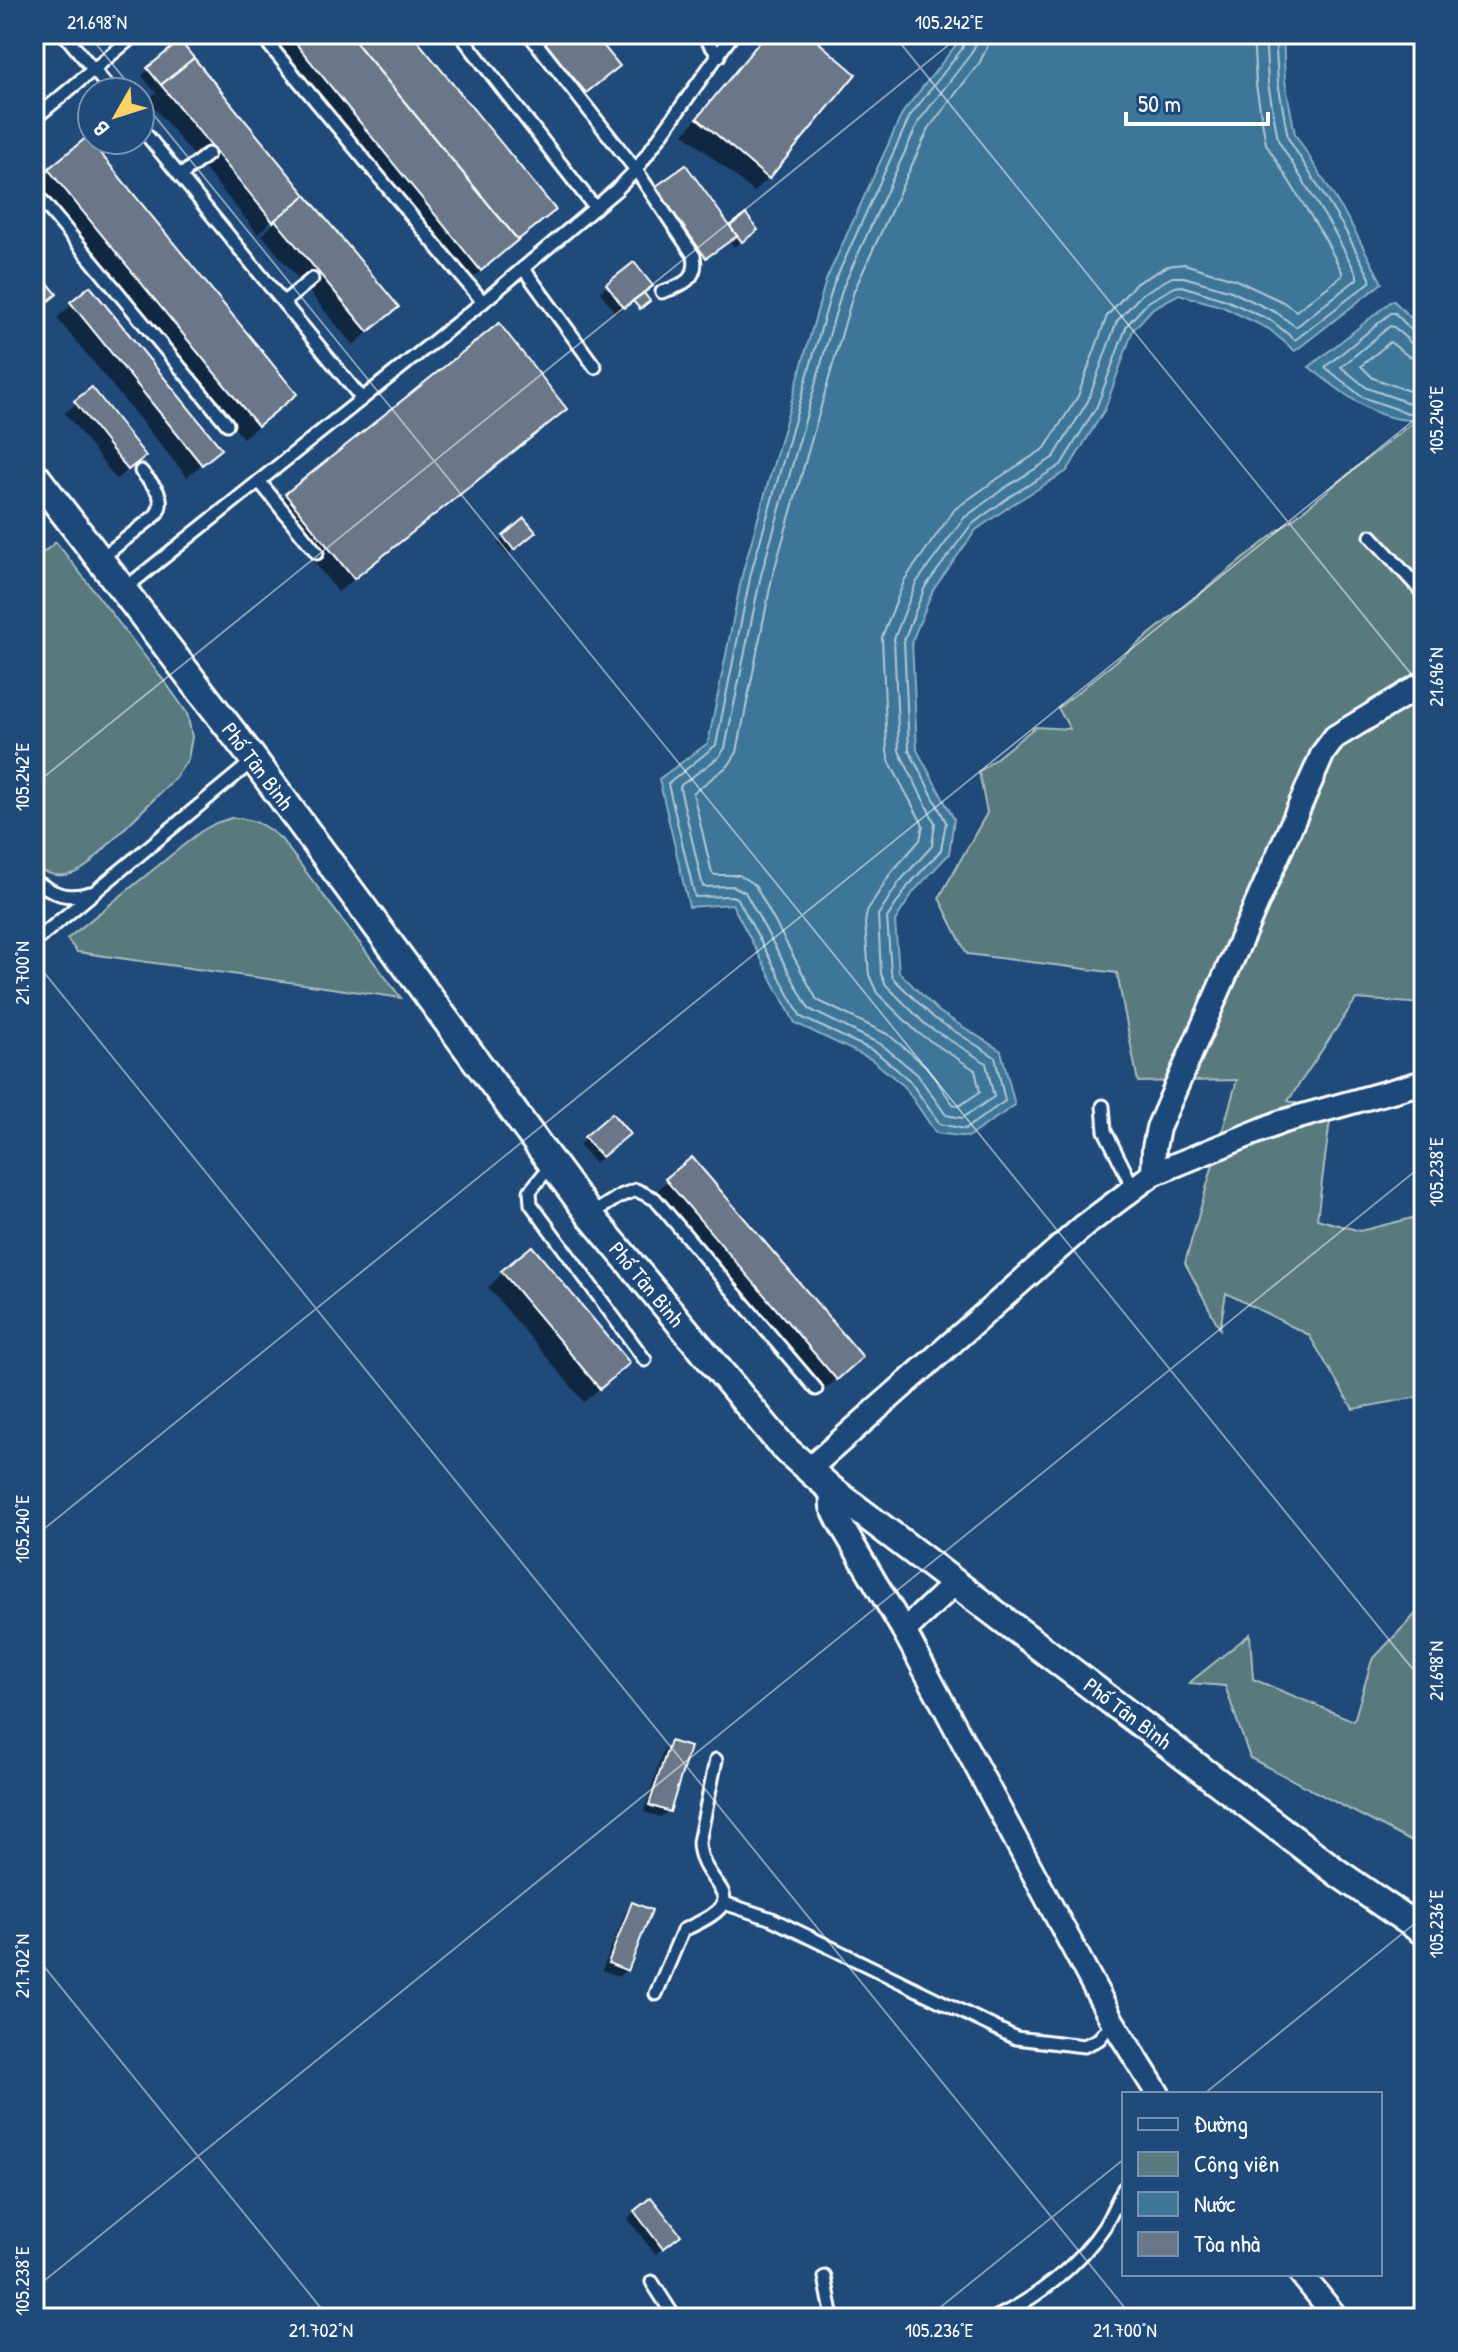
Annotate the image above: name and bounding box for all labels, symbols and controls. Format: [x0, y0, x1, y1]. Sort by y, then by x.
text: 21.698°N [67, 8, 127, 35]
text: 105.242°E [915, 8, 983, 35]
north arrow [76, 76, 156, 156]
scale bar [1126, 76, 1268, 126]
text: 50 m [1138, 87, 1181, 119]
text: B [85, 115, 116, 142]
text: 105.240°E [1422, 386, 1449, 454]
text: 21.696°N [1422, 647, 1449, 707]
street label: Phố Tân Bình [215, 716, 301, 816]
text: 105.242°E [8, 743, 35, 811]
text: 21.700°N [8, 941, 35, 1005]
text: 105.238°E [1422, 1137, 1449, 1207]
street label: Phố Tân Bình [602, 1235, 692, 1333]
text: 105.240°E [8, 1495, 35, 1563]
text: 21.698°N [1422, 1641, 1449, 1701]
street label: Phố Tân Bình [1078, 1670, 1178, 1756]
text: 105.236°E [1422, 1889, 1449, 1958]
text: 21.702°N [8, 1934, 35, 1998]
legend [1122, 2092, 1382, 2276]
text: Đường [1194, 2107, 1248, 2139]
text: Công viên [1194, 2147, 1279, 2179]
text: Nước [1194, 2187, 1236, 2219]
text: Tòa nhà [1194, 2227, 1260, 2259]
text: 105.238°E [8, 2246, 35, 2316]
text: 21.702°N [289, 2316, 353, 2343]
text: 105.236°E [905, 2316, 974, 2343]
text: 21.700°N [1093, 2316, 1157, 2343]

